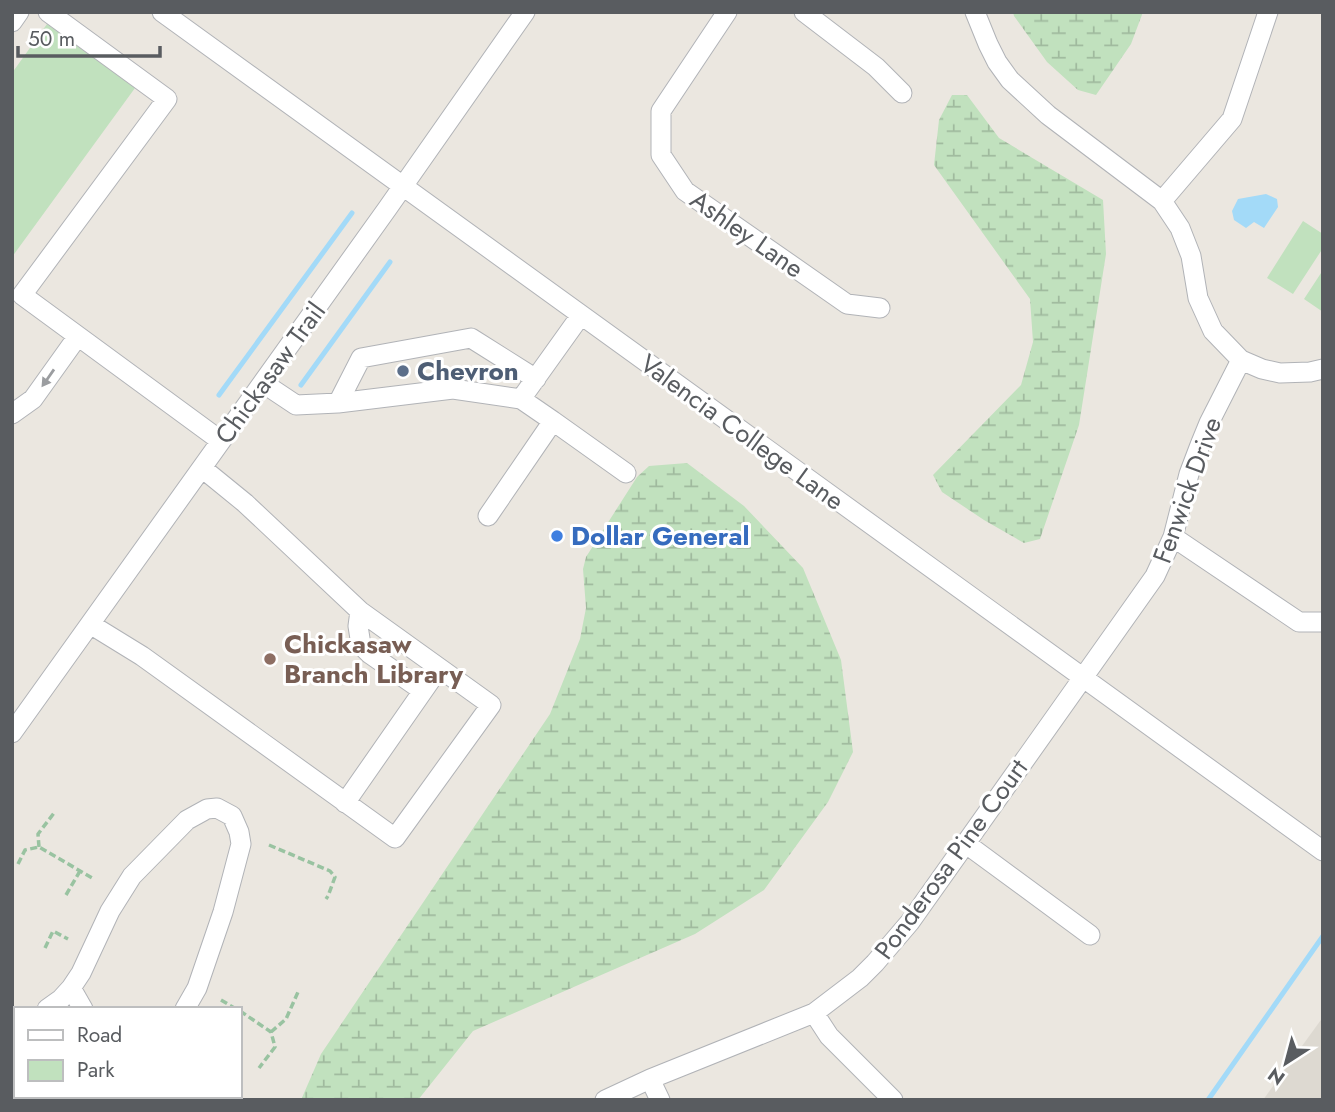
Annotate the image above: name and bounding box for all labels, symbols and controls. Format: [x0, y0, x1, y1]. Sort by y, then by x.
scale bar [18, 14, 159, 58]
text: 50 m [28, 24, 75, 54]
street label: Ashley Lane [683, 181, 811, 287]
street label: Chickasaw Trail [206, 294, 334, 452]
street label: Valencia College Lane [632, 345, 852, 519]
place label: Chevron [417, 352, 519, 390]
marker: Chevron [395, 363, 411, 379]
one-way arrow [41, 369, 55, 387]
street label: Fenwick Drive [1143, 412, 1231, 568]
place label: Dollar General [571, 517, 750, 555]
marker: Dollar General [549, 528, 565, 544]
place label: Chickasaw Branch Library [284, 625, 463, 693]
marker: Chickasaw Branch Library [262, 651, 278, 667]
street label: Ponderosa Pine Court [865, 750, 1037, 967]
legend [14, 1007, 242, 1098]
text: Road [77, 1020, 122, 1050]
north arrow [1251, 1028, 1321, 1098]
text: Park [77, 1055, 115, 1085]
text: N [1262, 1061, 1290, 1092]

